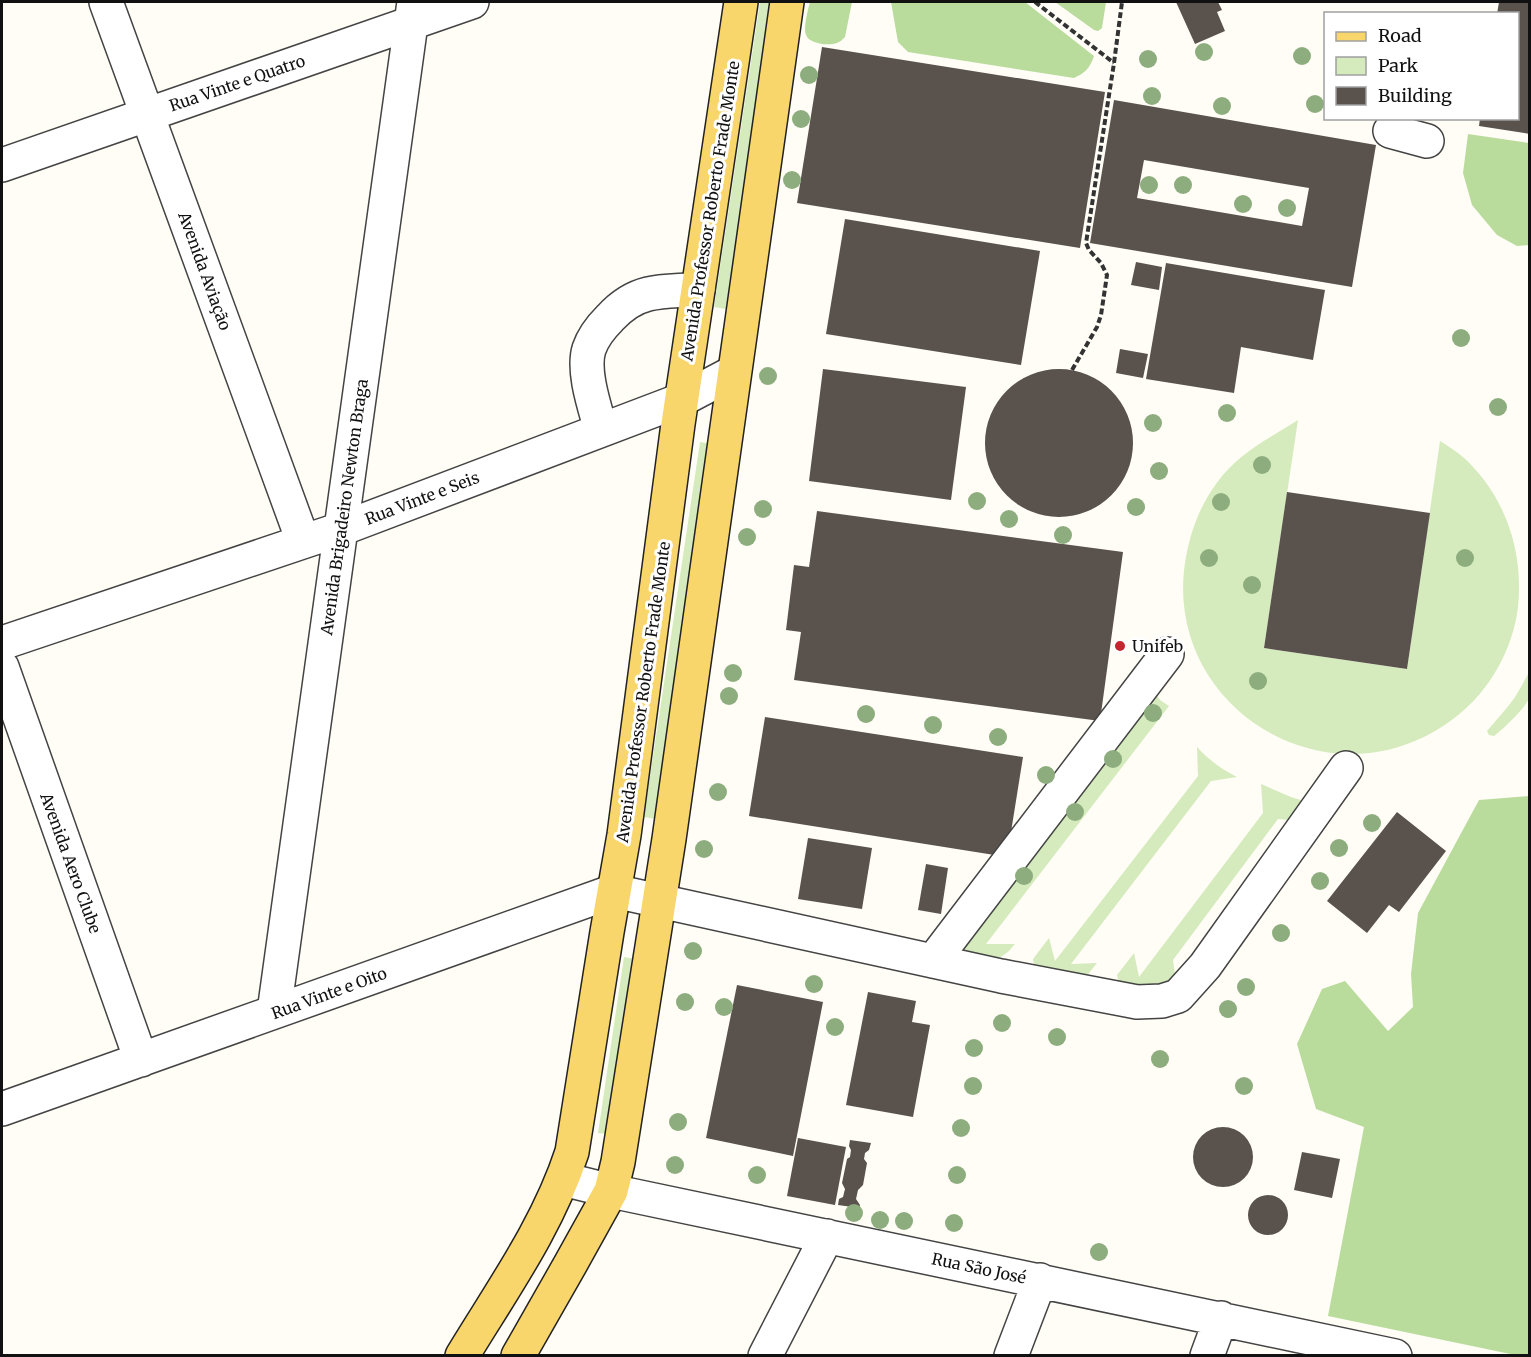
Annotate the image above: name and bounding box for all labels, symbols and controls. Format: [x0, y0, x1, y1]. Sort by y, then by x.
legend [1324, 12, 1519, 120]
text: Road [1378, 24, 1422, 47]
street label: Rua Vinte e Quatro [166, 50, 308, 116]
text: Park [1378, 54, 1419, 77]
street label: Avenida Professor Roberto Frade Monte [676, 60, 744, 363]
text: Building [1378, 84, 1452, 107]
street label: Avenida Aviação [174, 208, 236, 333]
street label: Avenida Brigadeiro Newton Braga [316, 377, 372, 637]
street label: Rua Vinte e Seis [362, 467, 482, 529]
street label: Avenida Professor Roberto Frade Monte [612, 540, 674, 845]
place label: Unifeb [1132, 636, 1183, 656]
marker: Unifeb [1113, 639, 1127, 653]
street label: Avenida Aero Clube [36, 789, 106, 936]
street label: Rua Vinte e Oito [269, 963, 389, 1023]
street label: Rua São José [930, 1248, 1028, 1288]

